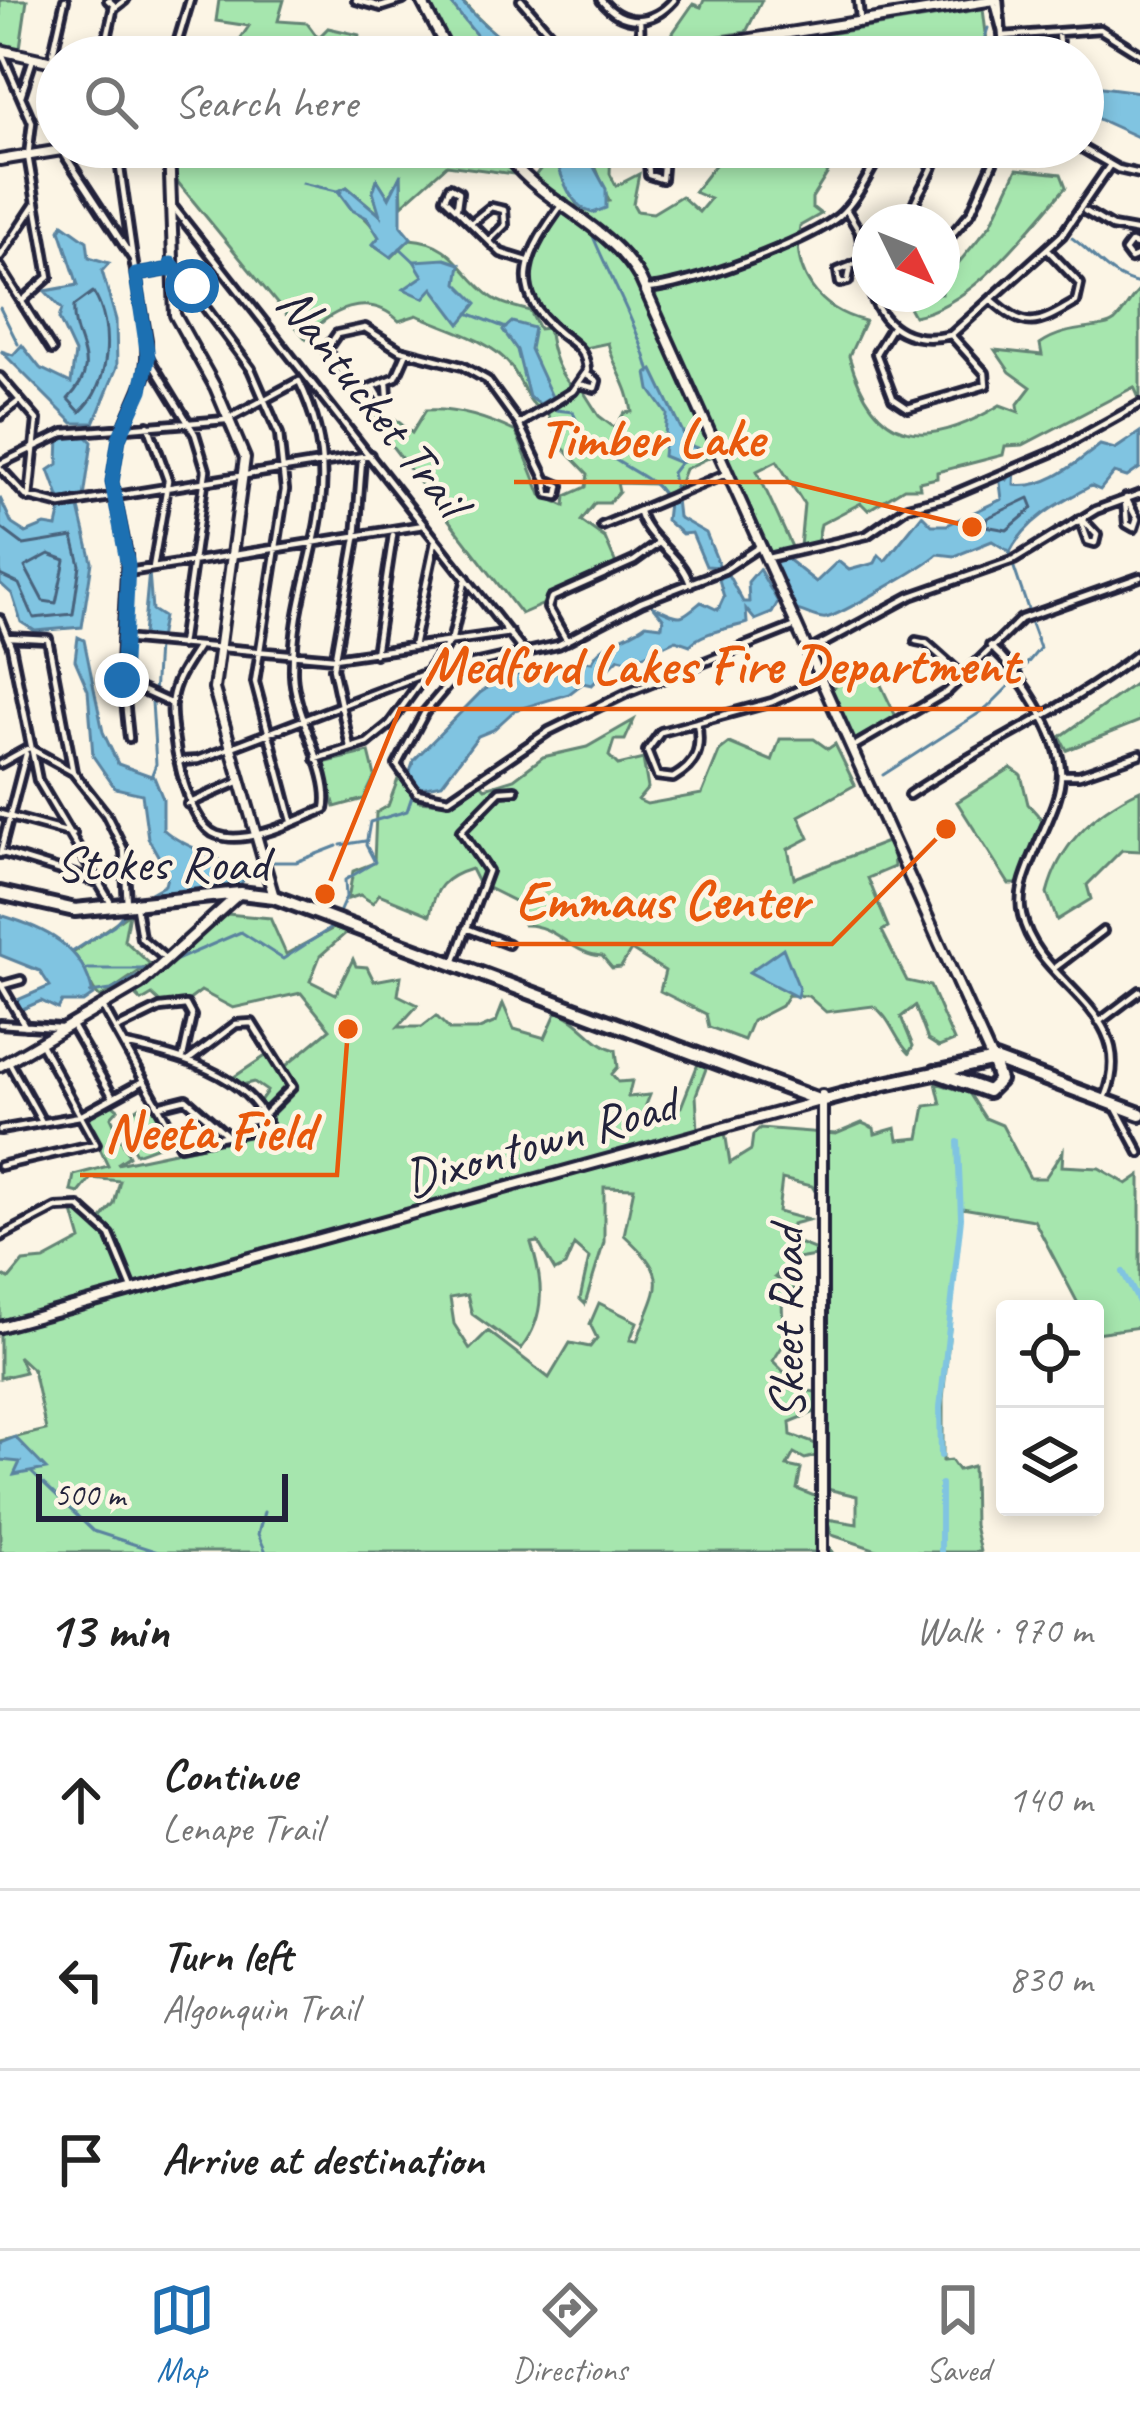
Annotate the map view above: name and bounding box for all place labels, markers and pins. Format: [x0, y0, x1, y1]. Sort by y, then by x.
callout: Timber Lake [514, 392, 788, 482]
callout: Medford Lakes Fire Department [400, 619, 1043, 709]
callout: Emmaus Center [491, 854, 832, 944]
callout: Neeta Field [80, 1085, 337, 1175]

